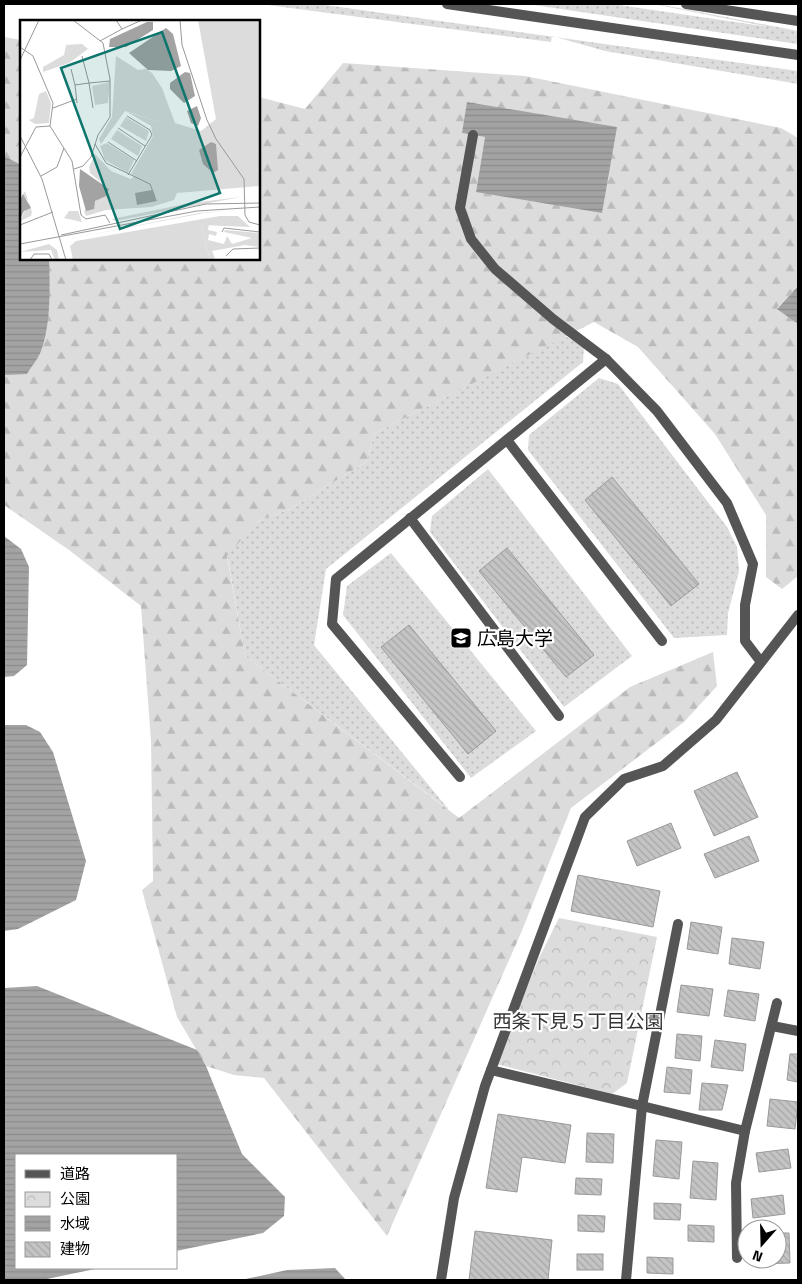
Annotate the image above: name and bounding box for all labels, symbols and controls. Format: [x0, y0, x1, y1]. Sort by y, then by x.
inset map [20, 20, 260, 260]
place label: 広島大学 [477, 623, 553, 652]
school or university icon: 広島大学 [449, 626, 473, 650]
park label: 西条下見５丁目公園 [492, 1006, 664, 1035]
legend [15, 1154, 178, 1269]
text: 道路 [60, 1162, 90, 1185]
text: 公園 [60, 1187, 90, 1210]
text: 水域 [60, 1212, 90, 1235]
north arrow [737, 1219, 787, 1269]
text: 建物 [60, 1237, 90, 1260]
text: N [749, 1245, 766, 1268]

